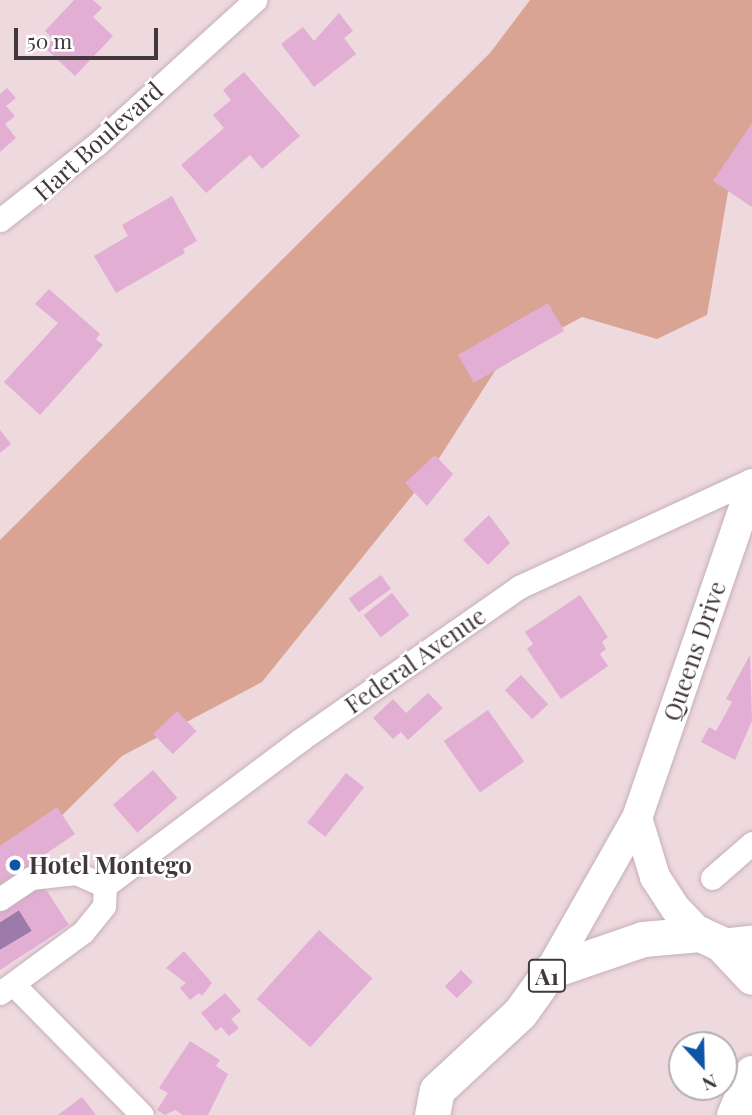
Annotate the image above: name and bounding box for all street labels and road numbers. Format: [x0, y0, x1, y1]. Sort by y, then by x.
street label: Hart Boulevard [28, 76, 168, 206]
street label: Queens Drive [657, 577, 731, 725]
street label: Federal Avenue [339, 601, 491, 719]
road number: A1 [528, 956, 566, 995]

